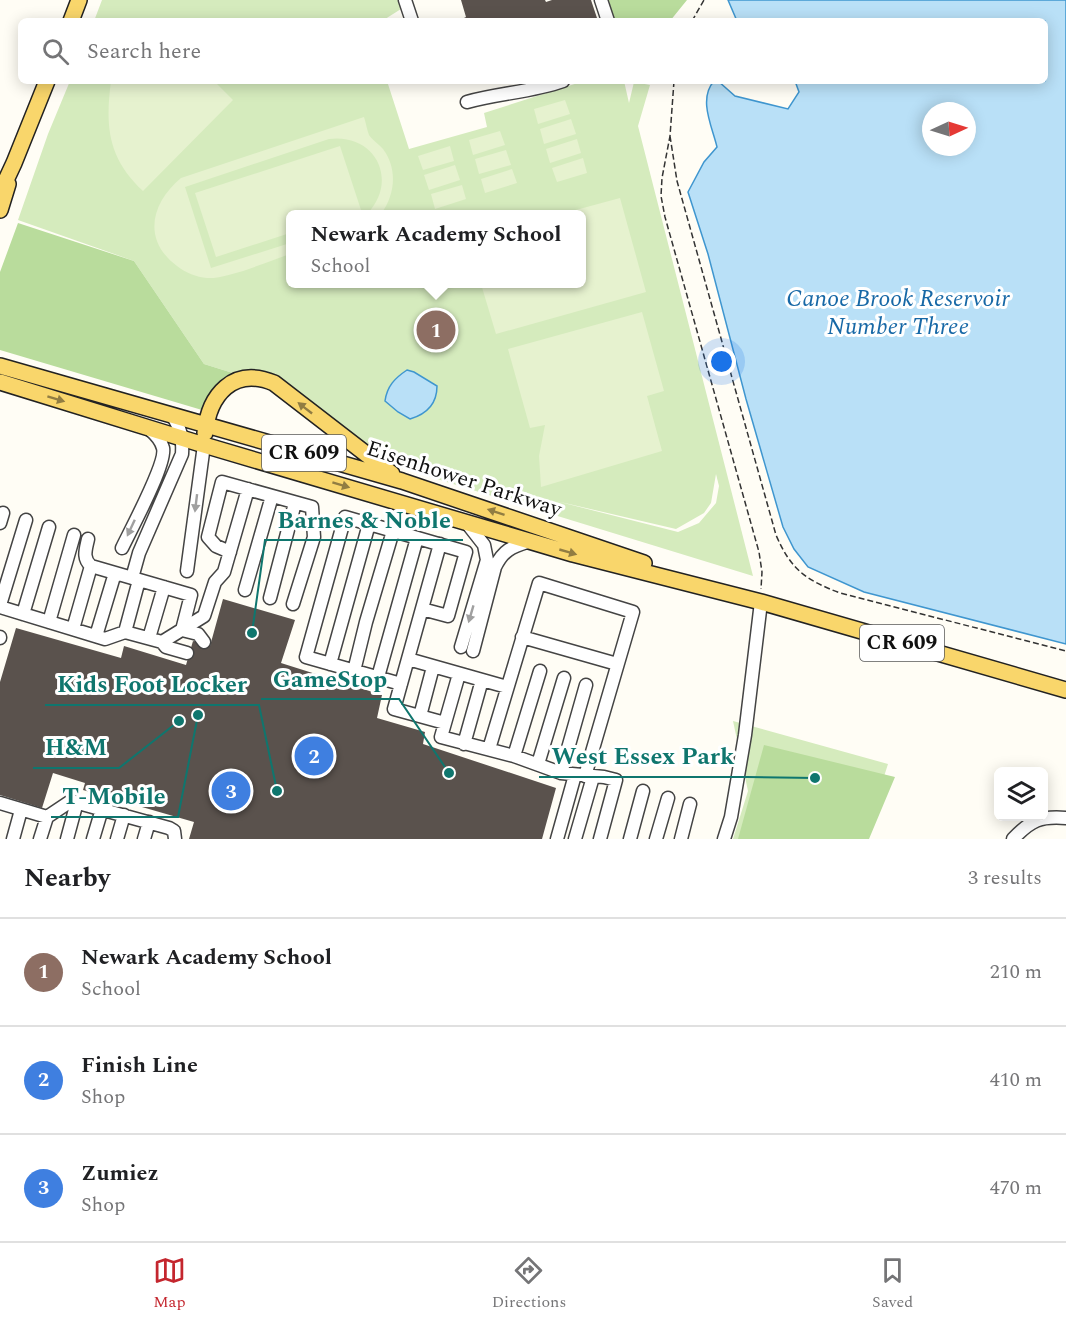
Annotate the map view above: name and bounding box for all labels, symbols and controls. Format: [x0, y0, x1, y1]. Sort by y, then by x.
search box [18, 18, 1048, 84]
icon: search [39, 35, 72, 68]
text: Search here [87, 35, 201, 68]
north arrow [922, 102, 976, 156]
popup [286, 210, 586, 288]
text: Newark Academy School [311, 218, 561, 251]
text: School [311, 251, 370, 281]
water label: Canoe Brook Reservoir Number Three [786, 281, 1010, 345]
pin: 1 [416, 308, 456, 352]
your location [707, 347, 736, 376]
one-way arrow [47, 395, 65, 404]
one-way arrow [297, 401, 313, 414]
street label: Eisenhower Parkway [362, 432, 567, 527]
road number: CR 609 [262, 435, 346, 471]
one-way arrow [332, 481, 350, 490]
one-way arrow [192, 493, 201, 512]
callout: Barnes & Noble [265, 498, 463, 540]
text: Barnes & Noble [277, 503, 451, 539]
one-way arrow [487, 506, 505, 516]
one-way arrow [126, 520, 136, 538]
one-way arrow [559, 548, 577, 557]
one-way arrow [466, 605, 475, 623]
road number: CR 609 [860, 625, 944, 661]
callout: GameStop [261, 657, 399, 699]
text: GameStop [273, 662, 387, 698]
callout: Kids Foot Locker [45, 663, 259, 705]
text: Kids Foot Locker [57, 667, 248, 703]
callout: H&M [33, 726, 119, 768]
text: H&M [45, 730, 107, 766]
pin: 2 [294, 734, 334, 778]
callout: West Essex Park [539, 735, 746, 777]
text: West Essex Park [552, 739, 735, 775]
map controls [994, 767, 1048, 821]
button: layers [994, 767, 1048, 821]
pin: 3 [212, 768, 250, 814]
callout: T-Mobile [51, 775, 178, 817]
text: T-Mobile [62, 779, 166, 815]
text: Nearby [24, 858, 110, 898]
text: 3 results [968, 863, 1042, 893]
text: Newark Academy School [81, 941, 332, 974]
text: 1 [38, 957, 49, 987]
text: 210 m [990, 957, 1042, 987]
text: School [81, 974, 141, 1004]
text: Finish Line [81, 1049, 198, 1082]
text: 2 [38, 1065, 49, 1095]
text: 410 m [990, 1065, 1042, 1095]
text: Shop [81, 1082, 125, 1112]
text: Zumiez [81, 1157, 158, 1190]
text: 3 [38, 1173, 49, 1203]
text: 470 m [990, 1173, 1042, 1203]
text: Shop [81, 1190, 125, 1220]
tab: Map [153, 1254, 186, 1314]
tab: Directions [492, 1254, 566, 1314]
tab: Saved [872, 1254, 913, 1314]

